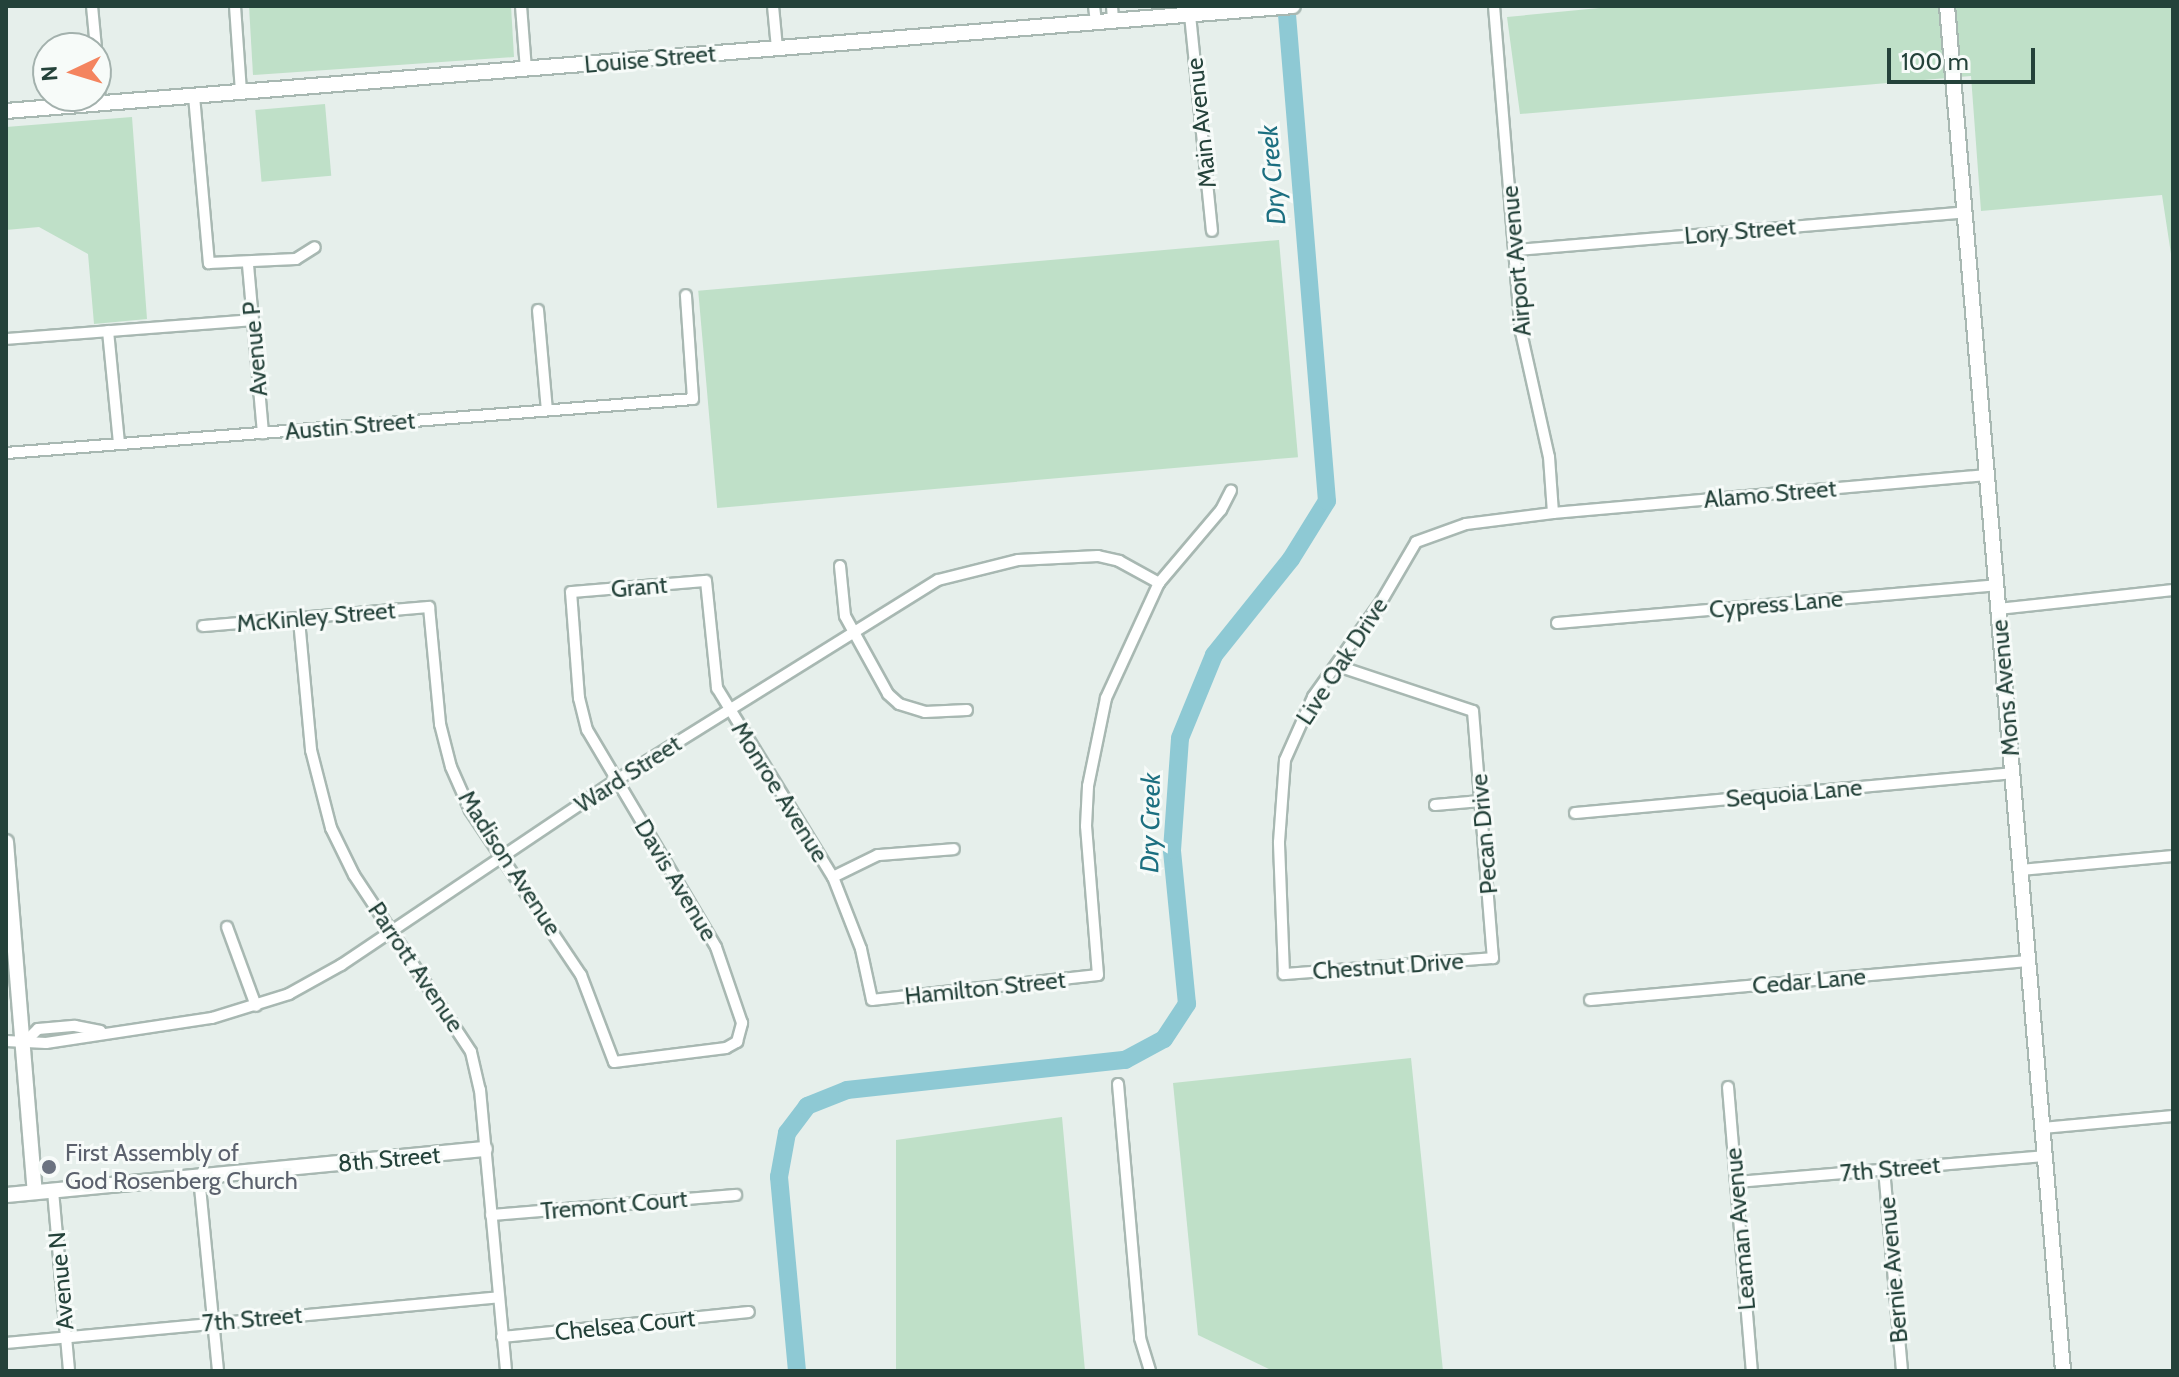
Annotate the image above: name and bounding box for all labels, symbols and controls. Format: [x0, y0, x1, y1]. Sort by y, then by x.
north arrow [32, 32, 112, 112]
scale bar [1891, 32, 2039, 82]
street label: Louise Street [583, 39, 717, 79]
text: 100 m [1901, 47, 1969, 76]
street label: Main Avenue [1180, 56, 1222, 190]
text: N [36, 65, 64, 82]
water label: Dry Creek [1253, 124, 1293, 226]
street label: Airport Avenue [1495, 184, 1537, 338]
street label: Lory Street [1683, 212, 1797, 250]
street label: Avenue P [237, 300, 273, 398]
street label: Austin Street [284, 406, 416, 446]
street label: Alamo Street [1702, 474, 1838, 514]
street label: Grant [610, 570, 668, 604]
street label: Cypress Lane [1708, 584, 1844, 624]
street label: Live Oak Drive [1290, 592, 1394, 730]
street label: McKinley Street [235, 596, 397, 638]
street label: Mons Avenue [1985, 618, 2025, 758]
street label: Monroe Avenue [725, 716, 835, 868]
street label: Ward Street [569, 729, 687, 819]
water label: Dry Creek [1135, 773, 1167, 873]
street label: Pecan Drive [1464, 773, 1504, 895]
street label: Sequoia Lane [1725, 773, 1863, 813]
street label: Madison Avenue [452, 785, 568, 941]
street label: Davis Avenue [628, 814, 724, 946]
street label: Parrott Avenue [362, 897, 470, 1037]
street label: Chestnut Drive [1311, 946, 1465, 986]
street label: Cedar Lane [1751, 962, 1867, 1000]
street label: Hamilton Street [903, 965, 1067, 1011]
place label: First Assembly of God Rosenberg Church [65, 1139, 298, 1195]
street label: 8th Street [337, 1140, 441, 1178]
street label: Leaman Avenue [1719, 1147, 1761, 1311]
street label: 7th Street [1839, 1150, 1941, 1188]
marker: First Assembly of God Rosenberg Church [40, 1158, 58, 1176]
street label: Tremont Court [539, 1184, 689, 1226]
street label: Bernie Avenue [1872, 1196, 1914, 1344]
street label: Avenue N [42, 1231, 80, 1331]
street label: 7th Street [201, 1300, 303, 1338]
street label: Chelsea Court [553, 1303, 697, 1347]

